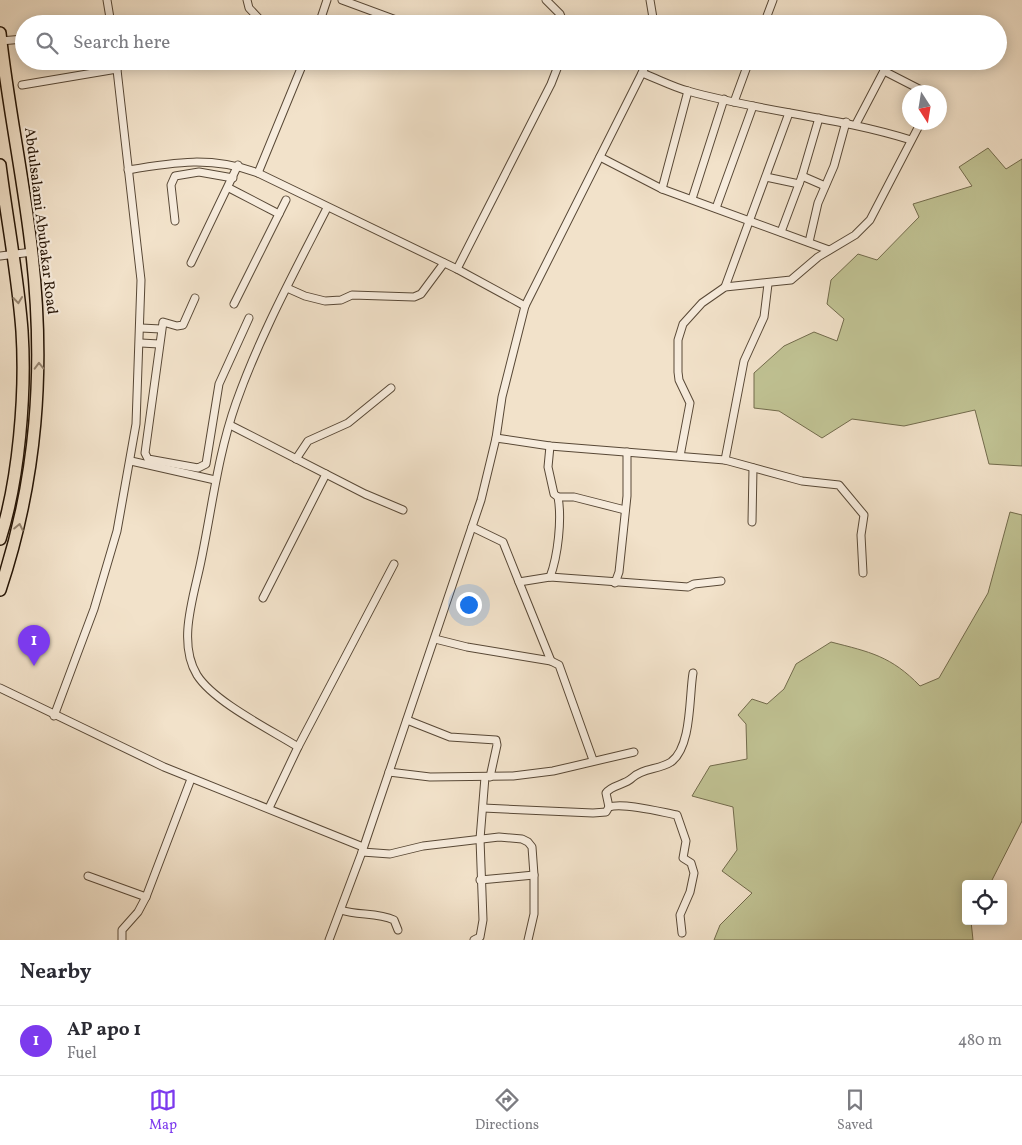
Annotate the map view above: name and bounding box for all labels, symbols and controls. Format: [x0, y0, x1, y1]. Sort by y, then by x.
search box [15, 15, 1007, 70]
icon: search [33, 29, 61, 57]
text: Search here [73, 30, 170, 56]
north arrow [902, 85, 947, 130]
street label: Abdulsalami Abubakar Road [18, 126, 62, 316]
one-way arrow [12, 296, 23, 304]
one-way arrow [34, 362, 44, 370]
one-way arrow [13, 522, 24, 531]
your location [456, 592, 482, 618]
pin: 1 [18, 625, 50, 666]
map controls [962, 880, 1007, 925]
button: locate [962, 880, 1007, 925]
text: Nearby [20, 958, 91, 987]
text: AP apo 1 [67, 1017, 141, 1043]
text: 1 [33, 1030, 39, 1052]
text: 480 m [958, 1030, 1002, 1052]
text: Fuel [67, 1043, 97, 1065]
tab: Map [149, 1086, 177, 1135]
tab: Directions [475, 1086, 539, 1135]
tab: Saved [837, 1086, 873, 1135]

